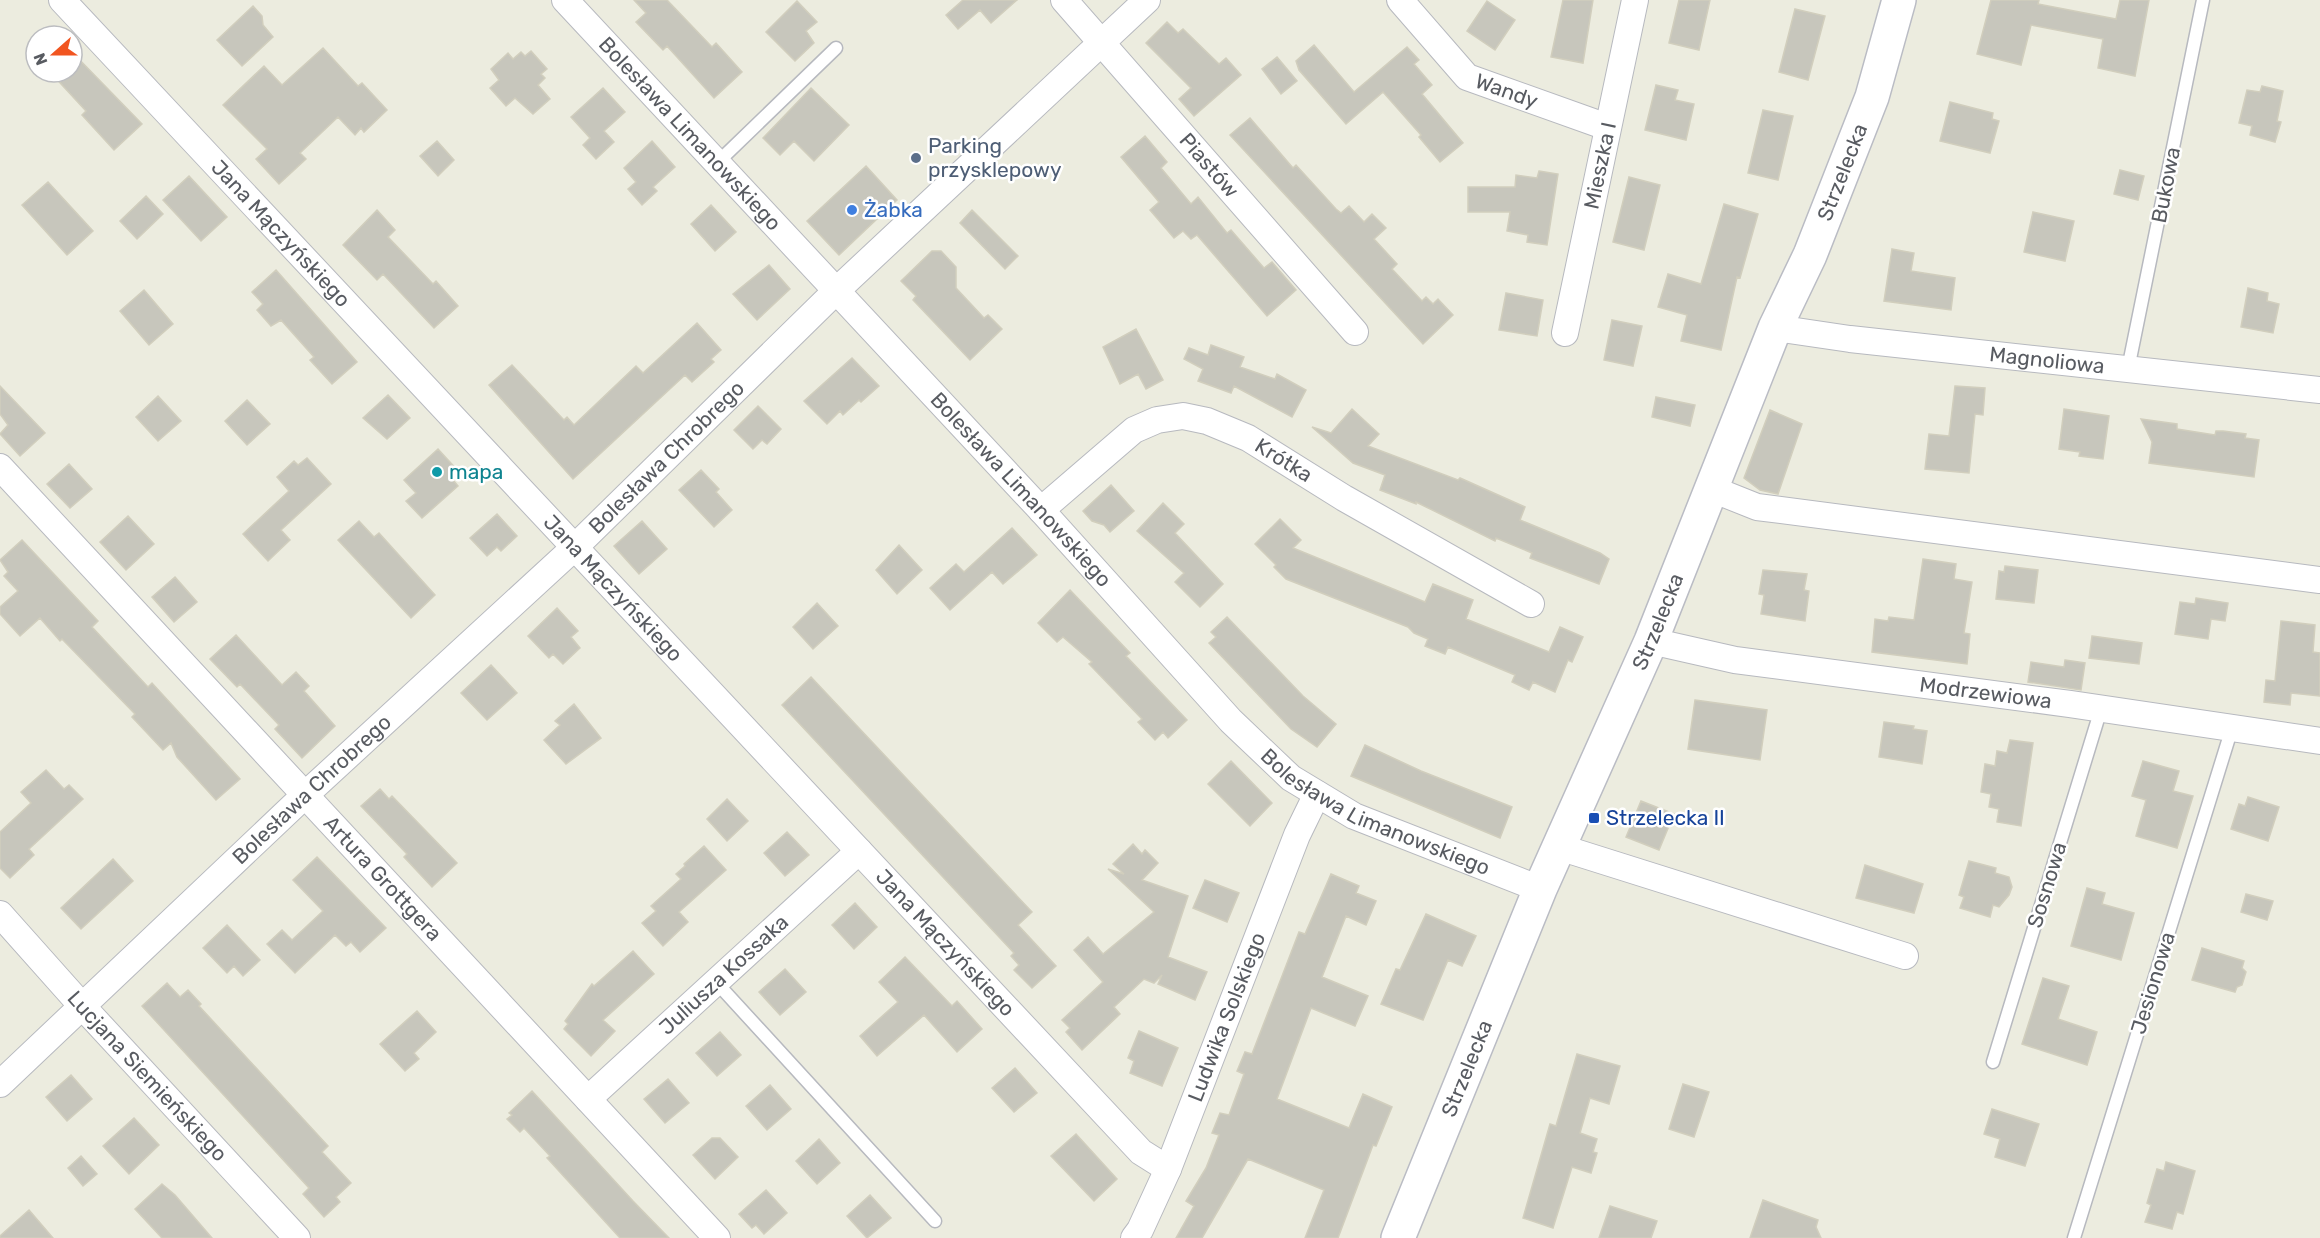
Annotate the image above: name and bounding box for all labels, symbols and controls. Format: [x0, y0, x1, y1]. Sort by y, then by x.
north arrow [24, 24, 84, 84]
street label: Bolesława Limanowskiego [594, 31, 787, 235]
text: N [30, 50, 51, 68]
street label: Wandy [1472, 68, 1542, 113]
street label: Mieszka I [1578, 120, 1621, 211]
street label: Strzelecka [1812, 120, 1872, 224]
street label: Piastów [1174, 128, 1245, 203]
place label: Parking przysklepowy [928, 133, 1062, 182]
street label: Bukowa [2146, 145, 2185, 225]
marker: Parking przysklepowy [909, 151, 923, 165]
street label: Jana Mączyńskiego [206, 155, 356, 312]
place label: Żabka [864, 197, 923, 222]
marker: Żabka [845, 203, 859, 217]
street label: Magnoliowa [1988, 341, 2106, 379]
street label: Bolesława Chrobrego [583, 375, 749, 538]
street label: Bolesława Limanowskiego [925, 387, 1117, 592]
street label: Krótka [1251, 433, 1317, 487]
place label: mapa [449, 459, 503, 484]
marker: mapa [430, 465, 444, 479]
street label: Jana Mączyńskiego [539, 509, 688, 667]
street label: Strzelecka [1627, 570, 1689, 674]
street label: Modrzewiowa [1918, 671, 2053, 713]
street label: Bolesława Chrobrego [227, 709, 396, 869]
street label: Bolesława Limanowskiego [1256, 743, 1494, 880]
place label: Strzelecka II [1606, 805, 1725, 830]
street label: Artura Grottgera [319, 810, 447, 946]
marker: Strzelecka II [1587, 811, 1601, 825]
street label: Sosnowa [2022, 839, 2071, 931]
street label: Jana Mączyńskiego [871, 864, 1020, 1021]
street label: Juliusza Kossaka [654, 909, 793, 1040]
street label: Ludwika Solskiego [1182, 929, 1270, 1105]
street label: Jesionowa [2125, 929, 2180, 1037]
street label: Lucjana Siemieńskiego [62, 985, 233, 1166]
street label: Strzelecka [1436, 1016, 1497, 1120]

